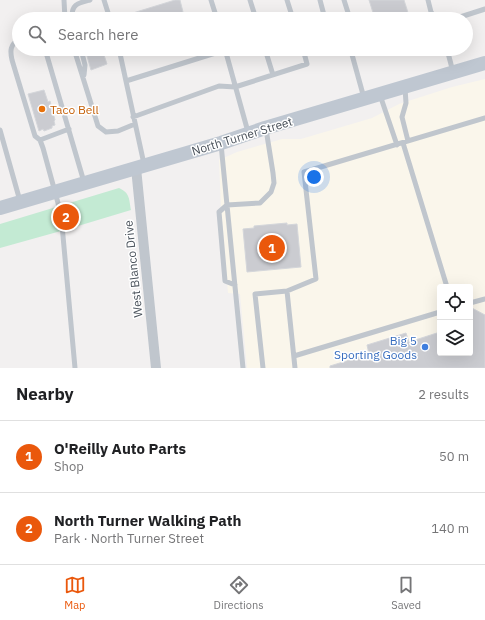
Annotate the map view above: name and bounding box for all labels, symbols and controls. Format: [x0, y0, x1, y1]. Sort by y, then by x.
search box [12, 12, 473, 56]
icon: search [26, 23, 48, 45]
text: Search here [58, 25, 138, 44]
place label: Taco Bell [50, 102, 99, 117]
marker: Taco Bell [37, 104, 47, 114]
street label: North Turner Street [190, 114, 294, 158]
your location [304, 167, 324, 187]
pin: 2 [53, 202, 79, 232]
street label: West Blanco Drive [120, 219, 146, 318]
pin: 1 [259, 233, 285, 263]
map controls [437, 284, 473, 356]
button: locate [437, 284, 473, 320]
button: layers [437, 320, 473, 356]
place label: Big 5 Sporting Goods [334, 333, 417, 362]
marker: Big 5 Sporting Goods [420, 342, 430, 352]
text: Nearby [16, 383, 74, 405]
text: 2 results [418, 386, 469, 403]
text: O'Reilly Auto Parts [54, 439, 186, 458]
text: 1 [25, 448, 33, 465]
text: 50 m [439, 448, 469, 465]
text: Shop [54, 458, 84, 475]
text: North Turner Walking Path [54, 511, 241, 530]
text: 2 [25, 520, 33, 537]
text: 140 m [431, 520, 469, 537]
text: Park · North Turner Street [54, 530, 204, 547]
tab: Map [64, 574, 86, 612]
tab: Directions [214, 574, 264, 612]
tab: Saved [391, 574, 421, 612]

